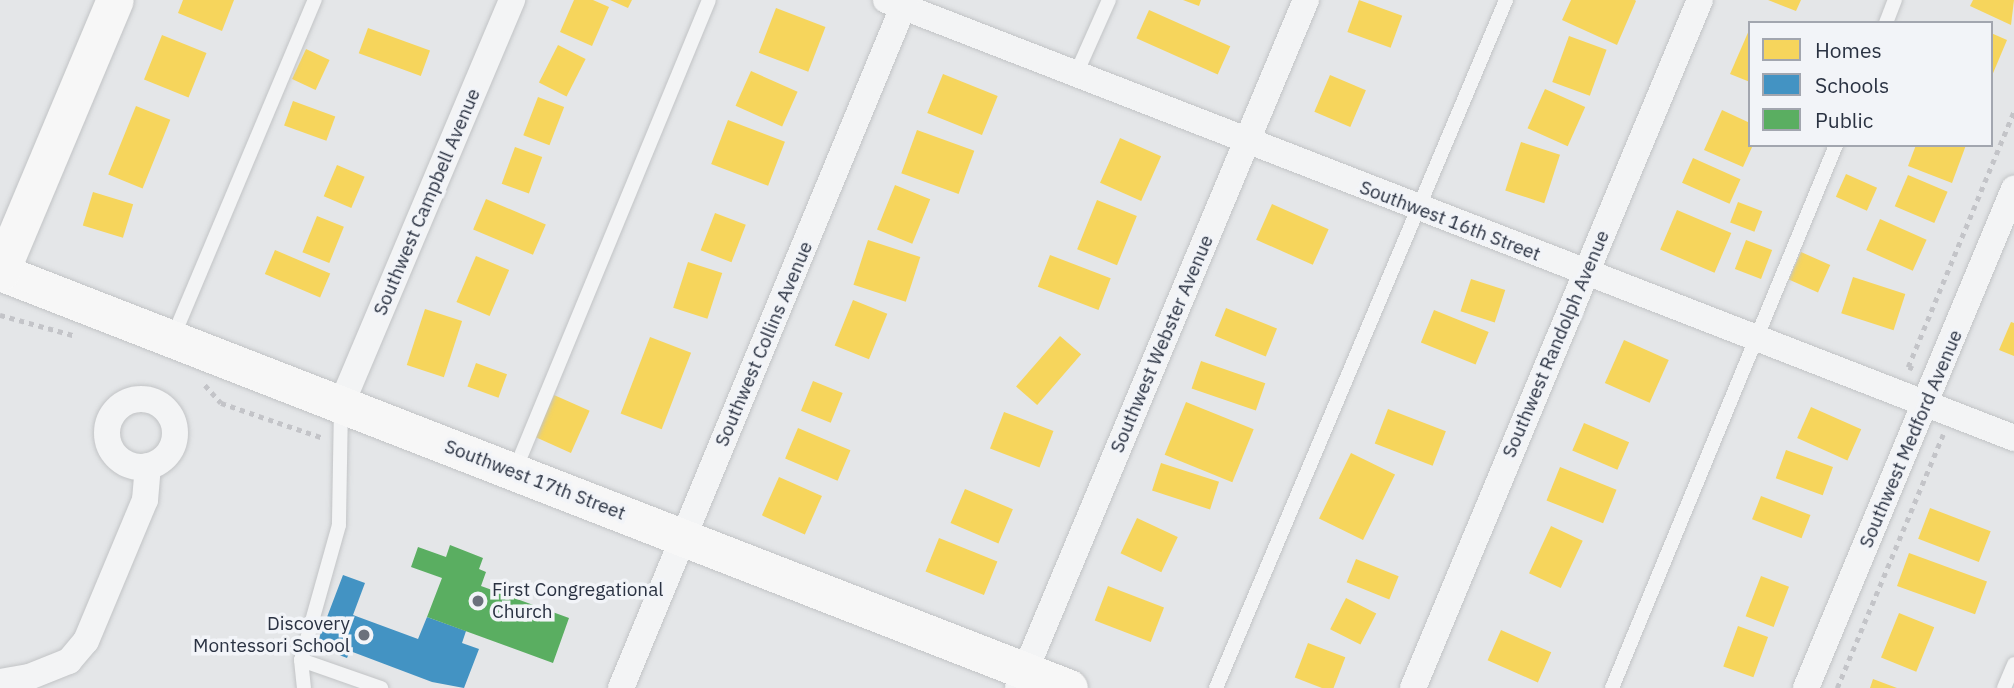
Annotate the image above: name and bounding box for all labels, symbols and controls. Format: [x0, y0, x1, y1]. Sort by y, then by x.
legend [1748, 21, 1993, 147]
text: Homes [1815, 36, 1882, 64]
text: Schools [1815, 71, 1889, 99]
street label: Southwest Campbell Avenue [369, 85, 485, 319]
text: Public [1815, 106, 1873, 134]
street label: Southwest 16th Street [1356, 176, 1544, 266]
street label: Southwest Randolph Avenue [1498, 227, 1614, 461]
street label: Southwest Webster Avenue [1106, 232, 1218, 456]
street label: Southwest Collins Avenue [710, 238, 818, 450]
street label: Southwest Medford Avenue [1855, 327, 1967, 551]
street label: Southwest 17th Street [441, 435, 629, 525]
place label: First Congregational Church [492, 579, 663, 623]
marker: First Congregational Church [470, 593, 486, 609]
place label: Discovery Montessori School [193, 613, 350, 657]
marker: Discovery Montessori School [356, 627, 372, 643]

